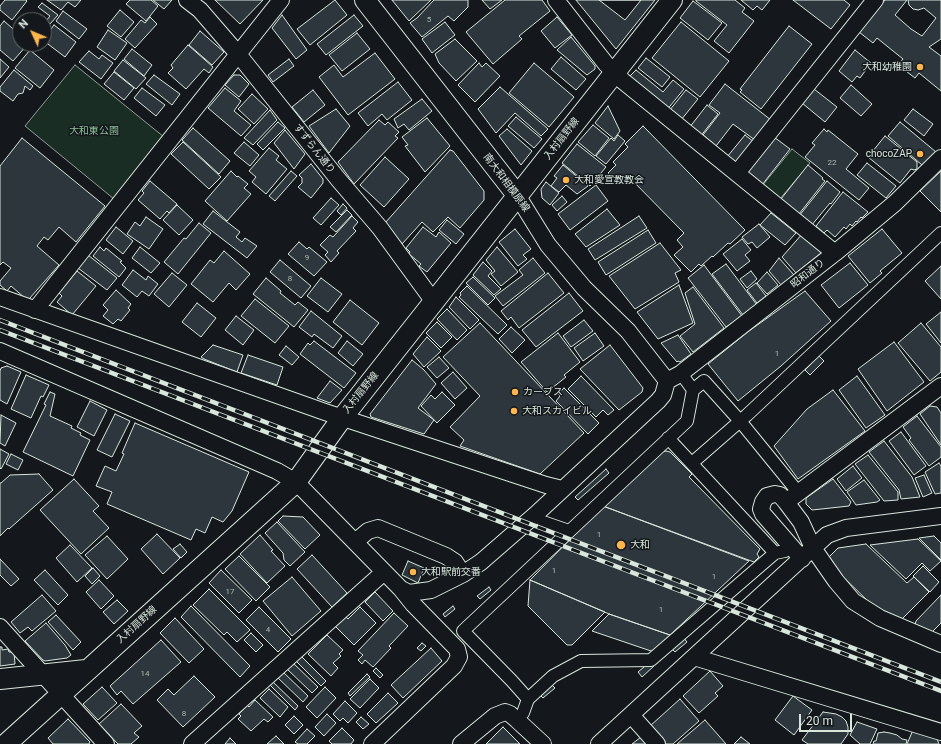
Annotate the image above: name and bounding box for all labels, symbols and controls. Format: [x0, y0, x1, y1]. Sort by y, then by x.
north arrow [12, 12, 52, 52]
house number: 5 [427, 15, 431, 25]
text: N [16, 17, 31, 31]
place label: 大和幼稚園 [862, 61, 912, 73]
marker: 大和幼稚園 [915, 62, 925, 72]
street label: 入村扇野線 [542, 116, 582, 162]
street label: すずらん通り [291, 122, 337, 176]
park label: 大和東公園 [69, 125, 119, 137]
place label: chocoZAP [866, 148, 912, 160]
marker: chocoZAP [915, 149, 925, 159]
street label: 南大和相模原線 [480, 151, 532, 215]
house number: 22 [828, 158, 836, 168]
place label: 大和愛宣教教会 [574, 174, 644, 186]
marker: 大和愛宣教教会 [561, 175, 571, 185]
house number: 9 [305, 253, 309, 263]
street label: 昭和通り [789, 257, 827, 291]
house number: 8 [288, 274, 292, 284]
house number: 1 [775, 349, 779, 359]
street label: 入村扇野線 [341, 370, 381, 416]
place label: カーブス [523, 386, 563, 398]
marker: カーブス [510, 387, 520, 397]
place label: 大和スカイビル [522, 405, 592, 417]
marker: 大和スカイビル [509, 406, 519, 416]
house number: 1 [597, 530, 601, 540]
marker: 大和 [615, 539, 627, 551]
place label: 大和 [630, 539, 650, 551]
place label: 大和駅前交番 [421, 566, 481, 578]
house number: 1 [552, 566, 556, 576]
marker: 大和駅前交番 [408, 567, 418, 577]
house number: 1 [712, 572, 716, 582]
house number: 17 [226, 587, 234, 597]
street label: 入村扇野線 [114, 604, 160, 646]
house number: 1 [659, 605, 663, 615]
house number: 4 [266, 625, 270, 635]
house number: 14 [141, 669, 149, 679]
scale bar [801, 706, 854, 732]
house number: 8 [182, 709, 186, 719]
text: 20 m [806, 714, 833, 728]

